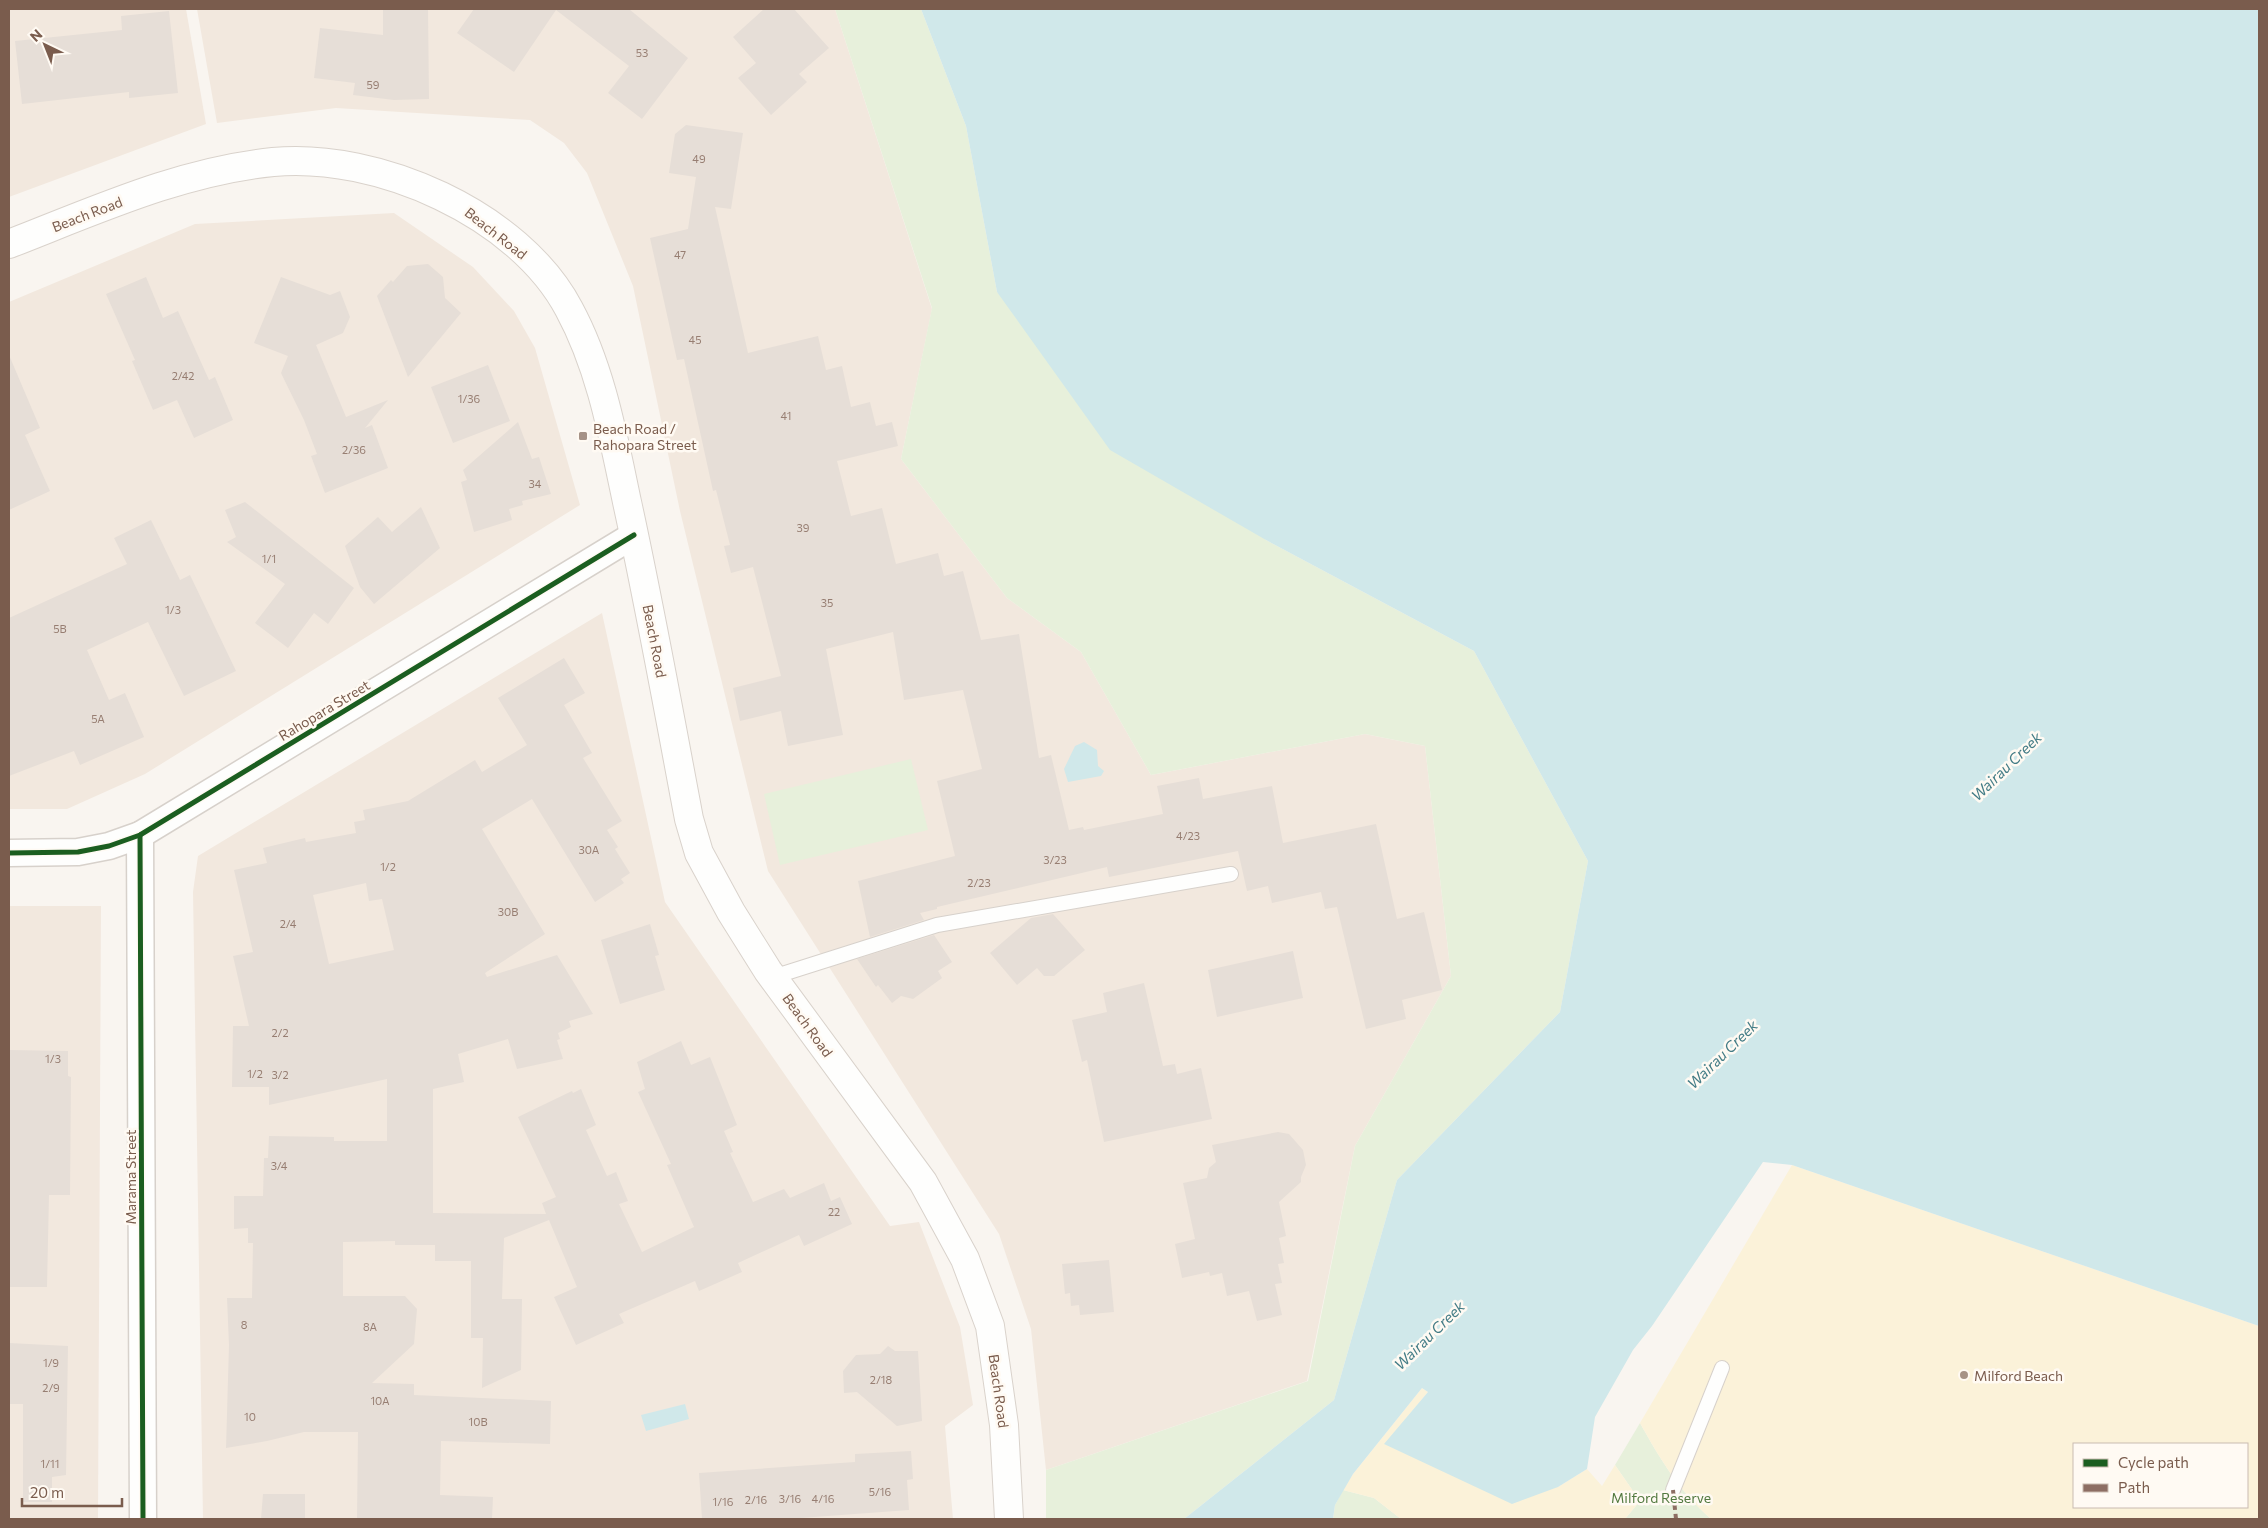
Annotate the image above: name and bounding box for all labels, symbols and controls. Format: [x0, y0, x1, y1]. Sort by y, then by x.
north arrow [20, 20, 70, 70]
text: N [26, 25, 45, 45]
house number: 53 [636, 46, 648, 59]
house number: 59 [367, 78, 380, 91]
house number: 49 [692, 152, 706, 165]
street label: Beach Road [49, 193, 125, 235]
street label: Beach Road [462, 203, 530, 263]
house number: 47 [674, 248, 686, 261]
house number: 45 [689, 333, 701, 346]
house number: 2/42 [172, 369, 194, 382]
house number: 1/36 [458, 392, 481, 405]
house number: 41 [781, 409, 791, 422]
place label: Beach Road / Rahopara Street [593, 420, 697, 453]
marker: Beach Road / Rahopara Street [577, 430, 589, 442]
house number: 2/36 [342, 443, 366, 456]
house number: 34 [529, 477, 542, 490]
house number: 39 [797, 521, 810, 534]
house number: 1/1 [262, 552, 276, 565]
house number: 35 [821, 596, 833, 609]
house number: 1/3 [165, 603, 181, 616]
street label: Beach Road [640, 603, 670, 679]
house number: 5B [53, 622, 67, 635]
street label: Rahopara Street [275, 676, 373, 744]
house number: 5A [91, 712, 105, 725]
water label: Wairau Creek [1967, 727, 2046, 804]
house number: 4/23 [1176, 829, 1200, 842]
house number: 30A [579, 843, 600, 856]
house number: 3/23 [1043, 853, 1067, 866]
house number: 1/2 [380, 860, 396, 873]
house number: 2/23 [967, 876, 991, 889]
house number: 30B [498, 905, 518, 918]
house number: 2/4 [280, 917, 297, 930]
street label: Beach Road [779, 990, 837, 1060]
water label: Wairau Creek [1683, 1015, 1762, 1092]
house number: 2/2 [271, 1026, 289, 1039]
house number: 1/3 [45, 1052, 61, 1065]
house number: 1/2 [247, 1067, 263, 1080]
house number: 3/2 [271, 1068, 289, 1081]
street label: Marama Street [122, 1129, 139, 1225]
house number: 3/4 [271, 1159, 288, 1172]
house number: 22 [828, 1205, 840, 1218]
water label: Wairau Creek [1390, 1296, 1469, 1373]
house number: 8 [241, 1318, 248, 1331]
house number: 8A [363, 1320, 377, 1333]
street label: Beach Road [985, 1353, 1013, 1429]
house number: 1/9 [43, 1356, 59, 1369]
place label: Milford Beach [1974, 1367, 2063, 1384]
marker: Milford Beach [1958, 1369, 1970, 1381]
house number: 2/18 [870, 1373, 893, 1386]
house number: 2/9 [42, 1381, 60, 1394]
house number: 10A [370, 1394, 390, 1407]
house number: 10 [244, 1410, 256, 1423]
house number: 10B [469, 1415, 487, 1428]
legend [2073, 1443, 2248, 1508]
text: Cycle path [2118, 1453, 2189, 1471]
house number: 1/11 [40, 1457, 60, 1470]
scale bar [22, 1476, 122, 1508]
text: Path [2118, 1478, 2150, 1496]
text: 20 m [30, 1483, 64, 1501]
house number: 5/16 [869, 1485, 892, 1498]
park label: Milford Reserve [1611, 1489, 1711, 1506]
house number: 3/16 [779, 1492, 801, 1505]
house number: 4/16 [812, 1492, 835, 1505]
house number: 2/16 [745, 1493, 768, 1506]
house number: 1/16 [713, 1495, 734, 1508]

